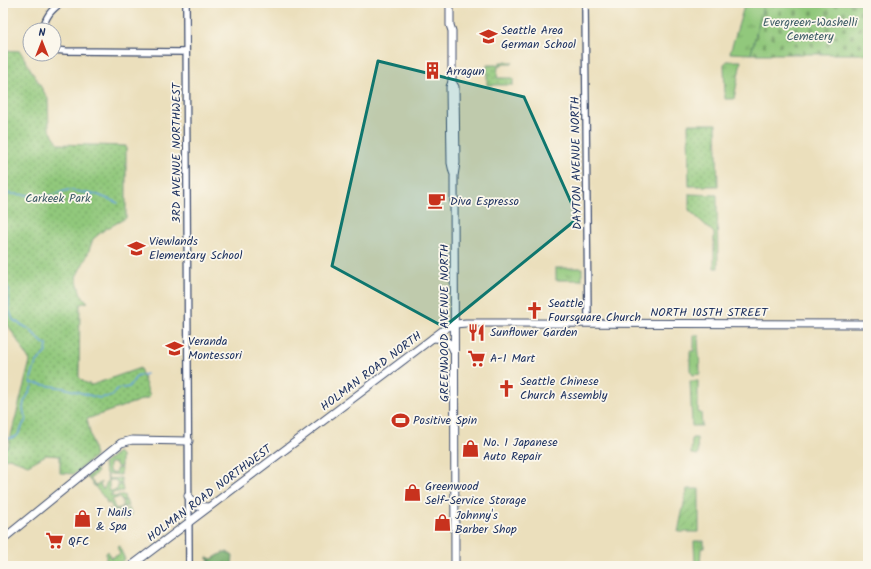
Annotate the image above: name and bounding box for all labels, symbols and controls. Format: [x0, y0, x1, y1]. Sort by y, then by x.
park label: Evergreen-Washelli Cemetery [763, 13, 858, 46]
place label: Seattle Area German School [501, 21, 576, 54]
north arrow [22, 22, 62, 62]
text: N [39, 24, 46, 42]
school or university icon: Seattle Area German School [478, 27, 498, 47]
building icon: Arragun [423, 61, 443, 81]
place label: Arragun [446, 62, 485, 81]
street label: 3RD AVENUE NORTHWEST [167, 81, 186, 223]
street label: DAYTON AVENUE NORTH [566, 96, 587, 230]
park label: Carkeek Park [25, 189, 91, 208]
cafe icon: Diva Espresso [427, 191, 447, 211]
place label: Diva Espresso [450, 192, 519, 211]
place label: Viewlands Elementary School [149, 232, 242, 265]
school or university icon: Viewlands Elementary School [126, 238, 146, 258]
street label: GREENWOOD AVENUE NORTH [435, 244, 454, 402]
place label: Seattle Foursquare Church [548, 294, 641, 327]
church icon: Seattle Foursquare Church [525, 300, 545, 320]
street label: NORTH 105TH STREET [650, 303, 769, 322]
restaurant icon: Sunflower Garden [467, 322, 487, 342]
place label: Sunflower Garden [490, 323, 577, 342]
street label: HOLMAN ROAD NORTH [317, 327, 426, 416]
place label: Veranda Montessori [188, 332, 243, 365]
school or university icon: Veranda Montessori [165, 338, 185, 358]
supermarket icon: A-1 Mart [467, 348, 487, 368]
place label: A-1 Mart [490, 349, 535, 368]
place label: Seattle Chinese Church Assembly [520, 372, 608, 405]
church icon: Seattle Chinese Church Assembly [497, 378, 517, 398]
sports icon: Positive Spin [390, 410, 410, 430]
place label: Positive Spin [413, 411, 477, 430]
place label: No. 1 Japanese Auto Repair [483, 433, 558, 466]
street label: HOLMAN ROAD NORTHWEST [143, 439, 277, 547]
shop icon: No. 1 Japanese Auto Repair [460, 439, 480, 459]
place label: Greenwood Self-Service Storage [425, 477, 527, 510]
shop icon: Greenwood Self-Service Storage [402, 483, 422, 503]
place label: T Nails & Spa [96, 503, 132, 536]
place label: Johnny's Barber Shop [455, 506, 517, 539]
shop icon: T Nails & Spa [73, 509, 93, 529]
shop icon: Johnny's Barber Shop [432, 512, 452, 532]
supermarket icon: QFC [45, 531, 65, 551]
place label: QFC [68, 532, 89, 551]

